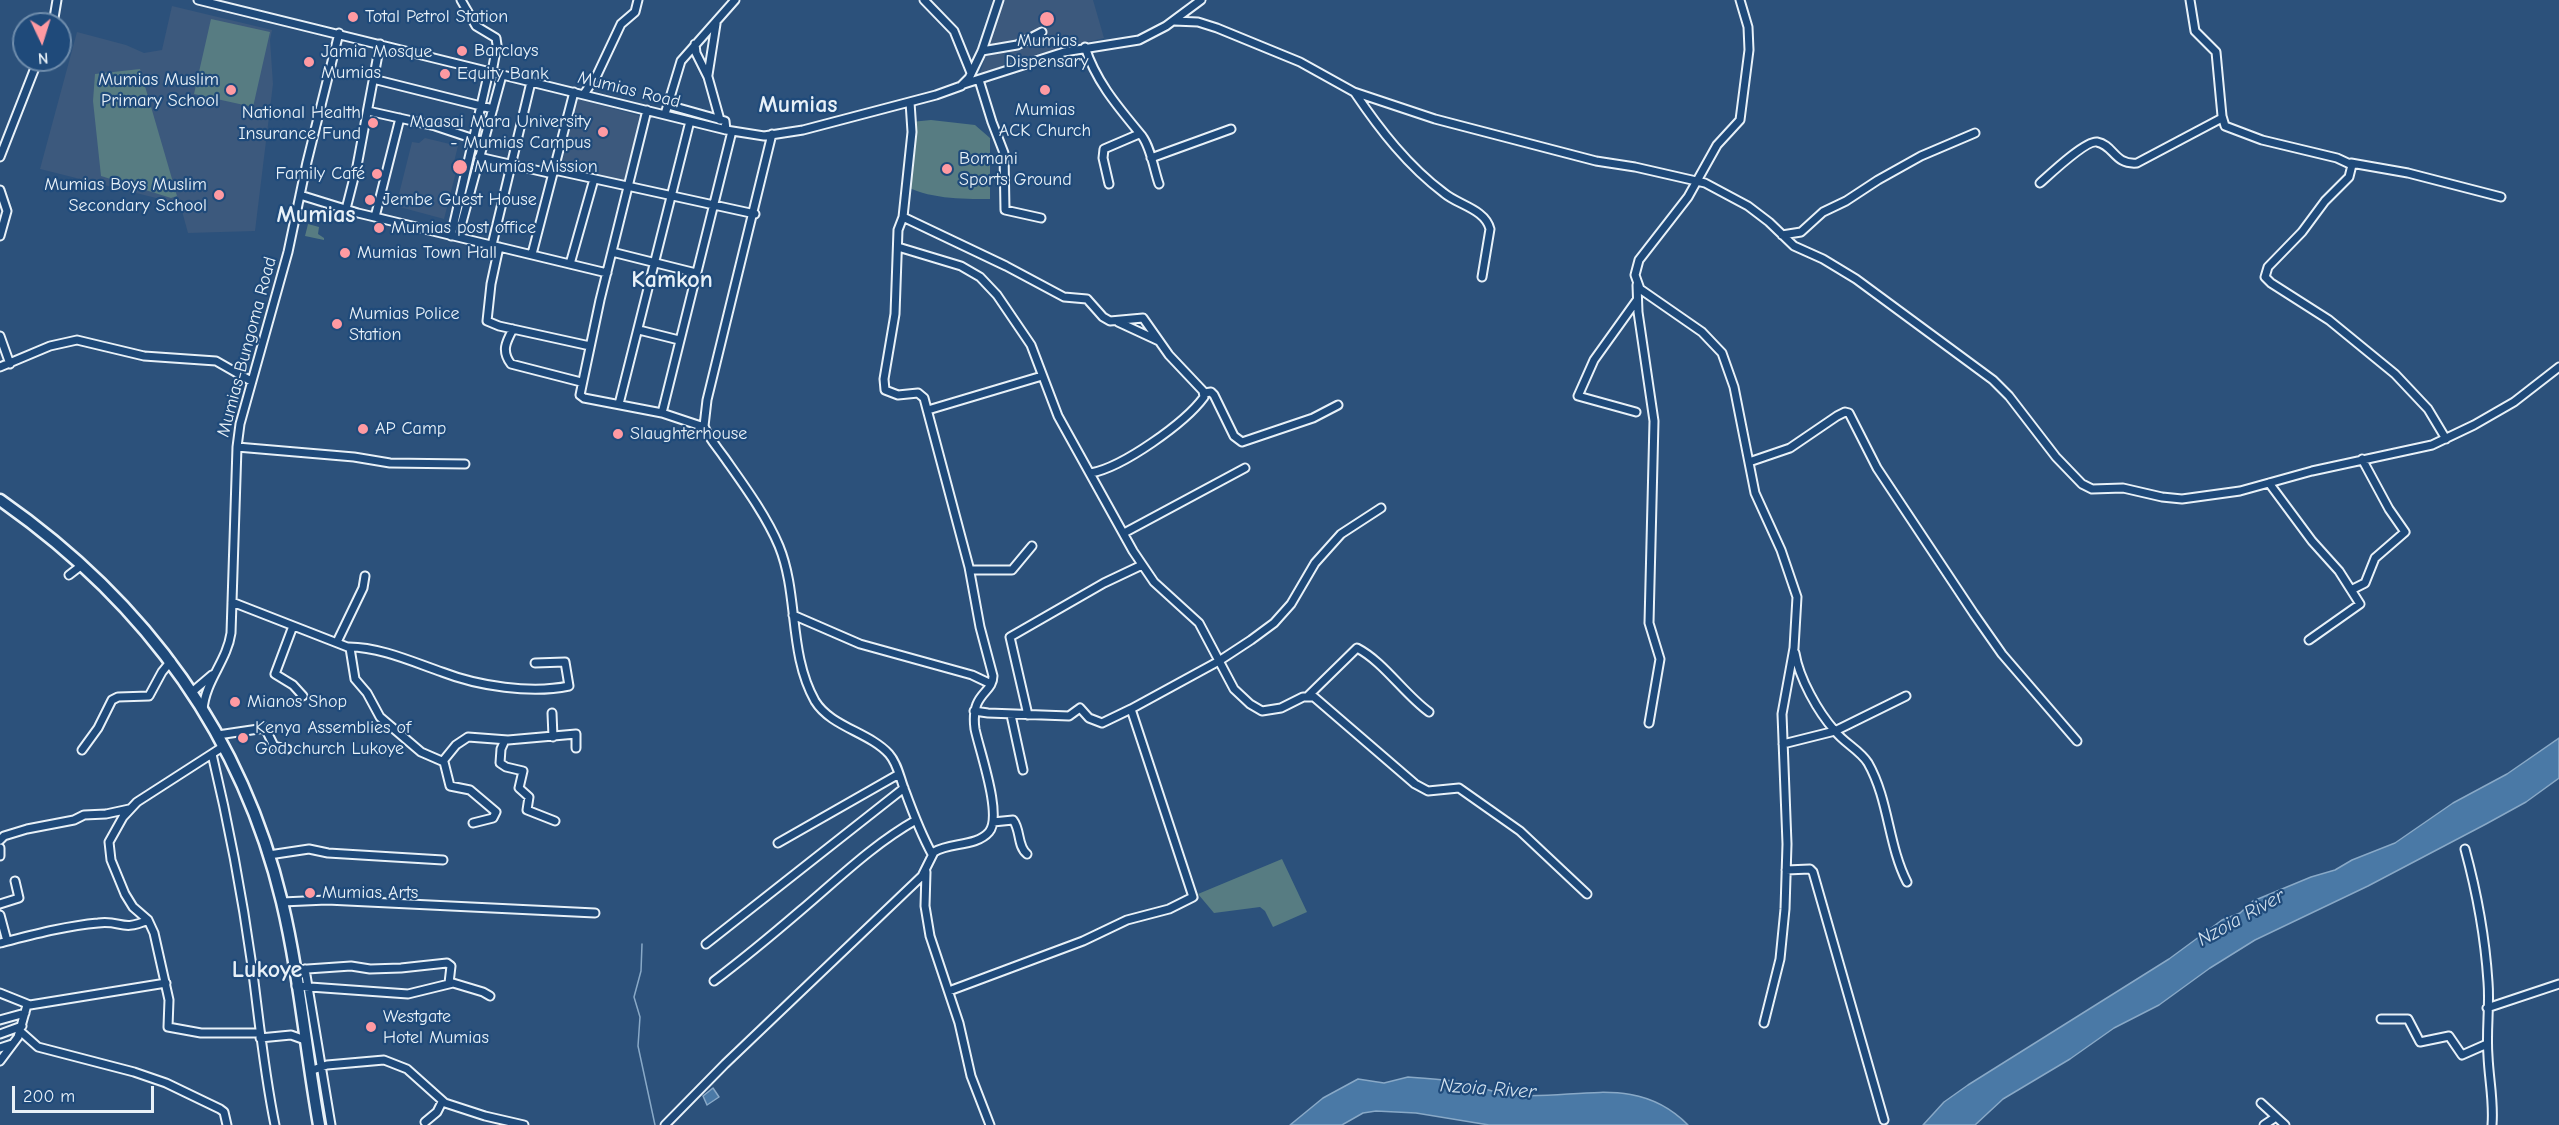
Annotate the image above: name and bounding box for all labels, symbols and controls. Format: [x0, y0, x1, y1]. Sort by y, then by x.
place label: Total Petrol Station [365, 6, 508, 28]
marker: Total Petrol Station [346, 10, 360, 24]
marker: Mumias Dispensary [1038, 10, 1056, 28]
north arrow [12, 12, 72, 72]
place label: Mumias Dispensary [1005, 30, 1089, 72]
place label: Barclays [474, 40, 538, 62]
place label: Jamia Mosque Mumias [321, 41, 432, 84]
marker: Barclays [455, 44, 469, 58]
text: N [37, 49, 49, 67]
marker: Jamia Mosque Mumias [302, 55, 316, 69]
place label: Equity Bank [457, 63, 549, 85]
marker: Equity Bank [438, 67, 452, 81]
street label: Mumias Road [575, 67, 683, 113]
place label: Mumias Muslim Primary School [98, 69, 219, 112]
marker: Mumias Muslim Primary School [224, 83, 238, 97]
marker: Mumias ACK Church [1038, 83, 1052, 97]
district label: Mumias [758, 91, 838, 119]
place label: Mumias ACK Church [999, 99, 1091, 142]
place label: National Health Insurance Fund [238, 102, 361, 144]
place label: Maasai Mara University - Mumias Campus [409, 111, 591, 154]
marker: National Health Insurance Fund [366, 116, 380, 130]
marker: Maasai Mara University - Mumias Campus [596, 125, 610, 139]
place label: Bomani Sports Ground [959, 148, 1072, 190]
place label: Mumias Mission [474, 156, 598, 178]
marker: Mumias Mission [451, 158, 469, 176]
marker: Bomani Sports Ground [940, 162, 954, 176]
place label: Family Café [276, 163, 365, 185]
marker: Family Café [370, 167, 384, 181]
place label: Mumias Boys Muslim Secondary School [44, 174, 207, 216]
marker: Mumias Boys Muslim Secondary School [212, 188, 226, 202]
place label: Jembe Guest House [382, 189, 537, 211]
marker: Jembe Guest House [363, 193, 377, 207]
district label: Mumias [276, 201, 356, 229]
place label: Mumias post office [391, 217, 536, 239]
marker: Mumias post office [372, 221, 386, 235]
place label: Mumias Town Hall [357, 242, 497, 264]
marker: Mumias Town Hall [338, 246, 352, 260]
street label: Mumias-Bungoma Road [213, 255, 281, 439]
district label: Kamkon [631, 266, 713, 294]
place label: Mumias Police Station [349, 303, 460, 346]
marker: Mumias Police Station [330, 317, 344, 331]
place label: AP Camp [375, 418, 446, 440]
marker: AP Camp [356, 422, 370, 436]
place label: Slaughterhouse [630, 423, 747, 445]
marker: Slaughterhouse [611, 427, 625, 441]
place label: Mianos Shop [247, 691, 347, 713]
marker: Mianos Shop [228, 695, 242, 709]
place label: Kenya Assemblies of God church Lukoye [255, 717, 411, 760]
marker: Kenya Assemblies of God church Lukoye [236, 731, 250, 745]
place label: Mumias Arts [322, 882, 418, 904]
water label: Nzoia River [2193, 884, 2289, 952]
marker: Mumias Arts [303, 886, 317, 900]
district label: Lukoye [232, 956, 302, 984]
place label: Westgate Hotel Mumias [383, 1006, 489, 1048]
marker: Westgate Hotel Mumias [364, 1020, 378, 1034]
scale bar [15, 1074, 158, 1112]
water label: Nzoia River [1439, 1074, 1537, 1104]
text: 200 m [23, 1086, 75, 1107]

